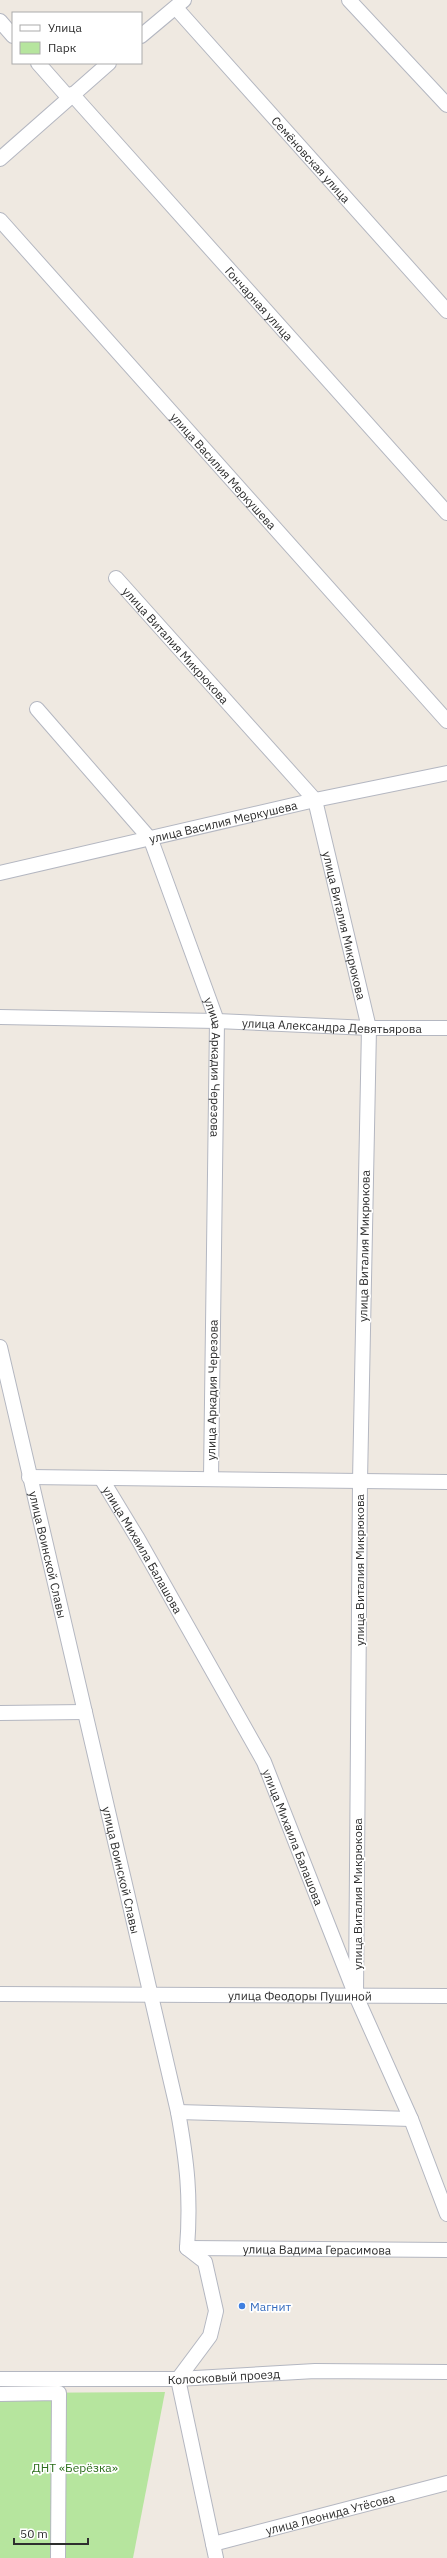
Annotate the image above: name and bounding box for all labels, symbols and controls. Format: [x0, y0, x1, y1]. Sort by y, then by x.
legend [12, 12, 142, 64]
text: Улица [48, 20, 82, 35]
text: Парк [48, 40, 77, 55]
street label: Семёновская улица [269, 113, 354, 206]
street label: Гончарная улица [222, 263, 297, 344]
street label: улица Василия Меркушева [168, 409, 280, 533]
street label: улица Виталия Микрюкова [120, 583, 233, 707]
street label: улица Василия Меркушева [147, 797, 299, 846]
street label: улица Виталия Микрюкова [320, 850, 370, 1002]
street label: улица Аркадия Черезова [201, 995, 225, 1138]
street label: улица Александра Девятьярова [242, 1015, 422, 1036]
street label: улица Виталия Микрюкова [355, 1169, 373, 1322]
street label: улица Аркадия Черезова [203, 1319, 221, 1461]
street label: улица Михаила Балашова [100, 1483, 186, 1617]
street label: улица Воинской Славы [26, 1489, 70, 1619]
street label: улица Виталия Микрюкова [352, 1493, 367, 1646]
street label: улица Михаила Балашова [260, 1767, 327, 1908]
street label: улица Воинской Славы [100, 1805, 144, 1935]
street label: улица Виталия Микрюкова [350, 1817, 365, 1970]
street label: улица Феодоры Пушиной [228, 1988, 372, 2003]
street label: улица Вадима Герасимова [243, 2241, 392, 2257]
place label: Магнит [250, 2299, 291, 2314]
marker: Магнит [237, 2301, 247, 2311]
street label: Колосковый проезд [168, 2366, 281, 2387]
park label: ДНТ «Берёзка» [32, 2460, 118, 2475]
street label: улица Леонида Утёсова [264, 2489, 397, 2538]
scale bar [14, 2520, 88, 2546]
text: 50 m [20, 2526, 48, 2541]

